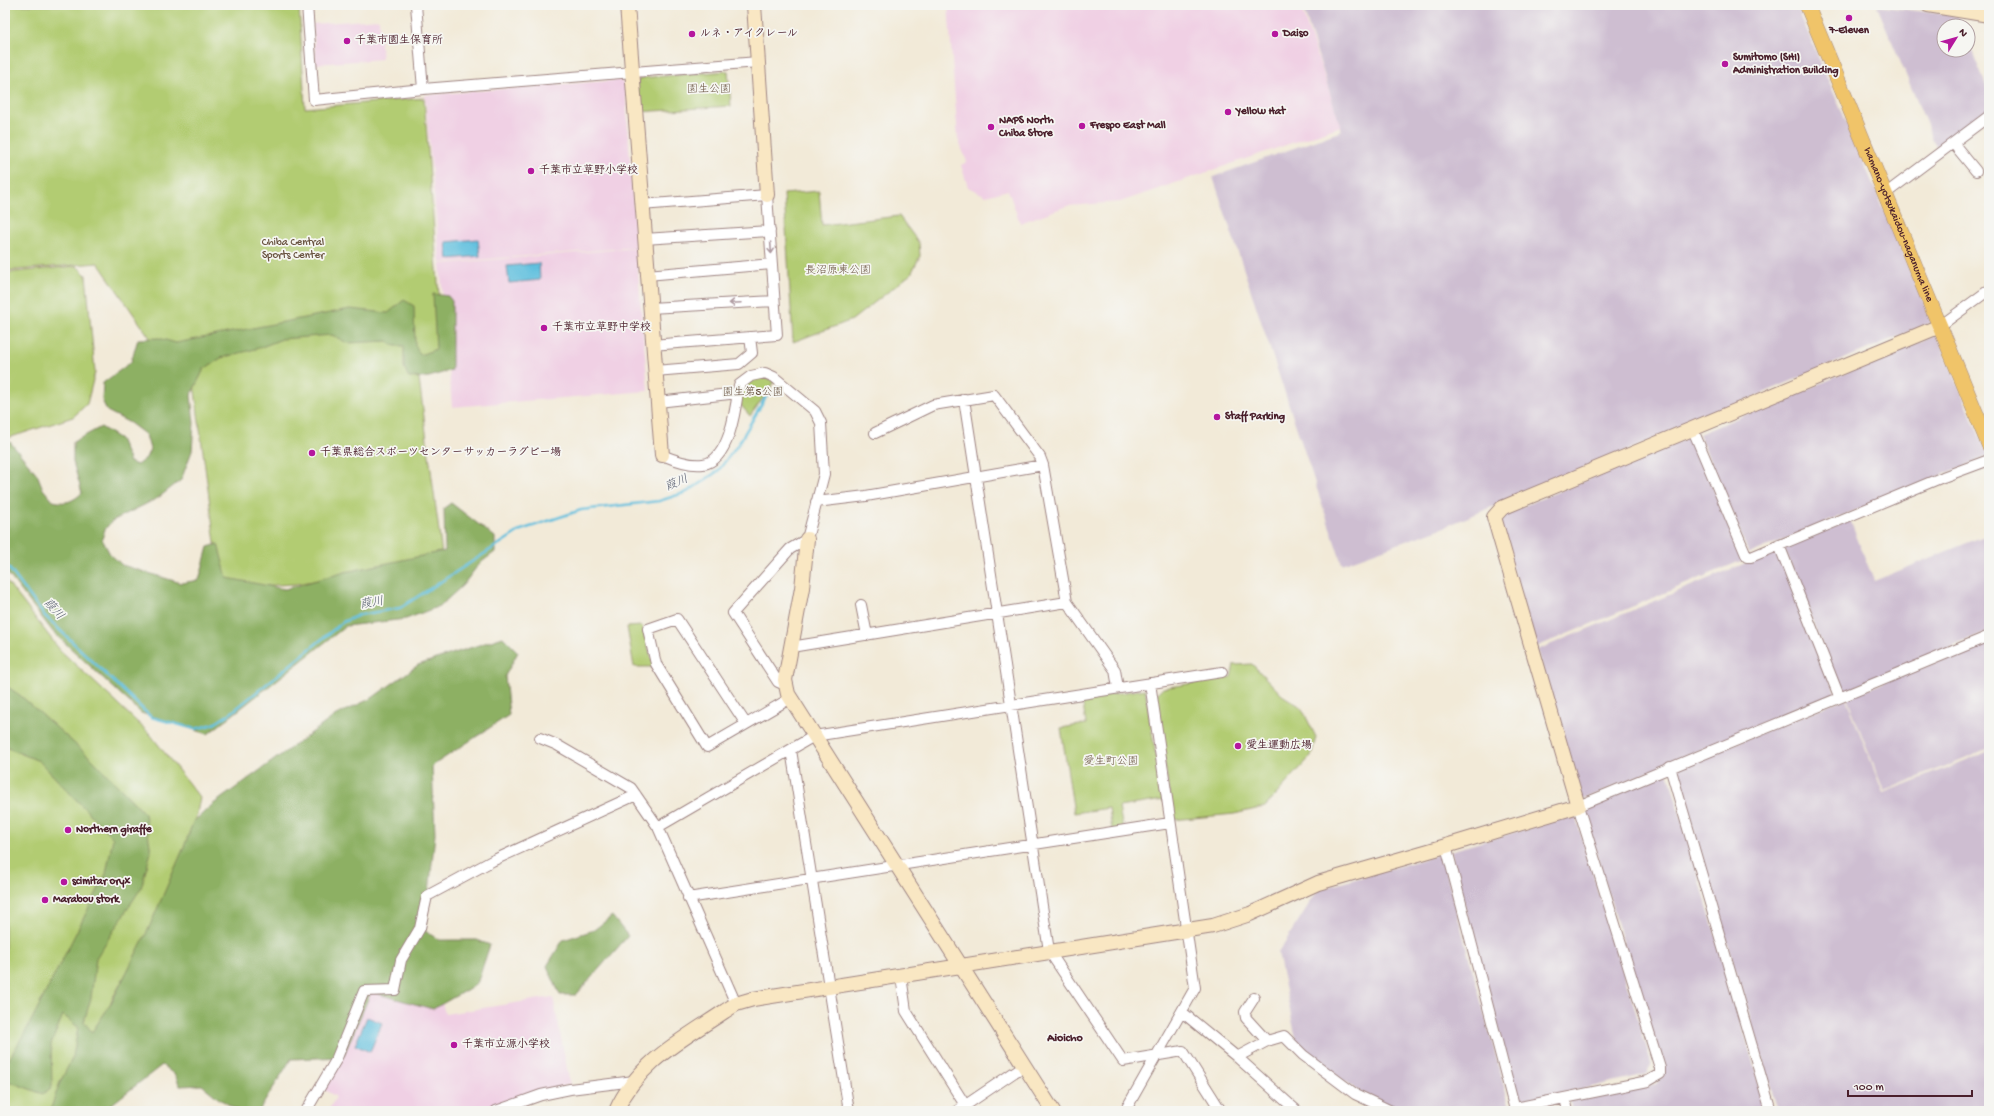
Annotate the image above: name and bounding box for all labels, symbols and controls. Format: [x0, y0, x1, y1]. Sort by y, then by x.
marker: 7-Eleven [1844, 13, 1854, 23]
north arrow [1936, 18, 1976, 58]
place label: 7-Eleven [1828, 25, 1870, 37]
text: N [1955, 27, 1969, 40]
place label: ルネ・アイクレール [700, 28, 798, 40]
place label: Daiso [1282, 28, 1309, 40]
marker: ルネ・アイクレール [687, 29, 697, 39]
marker: Daiso [1270, 29, 1280, 39]
place label: 千葉市園生保育所 [355, 34, 443, 47]
marker: 千葉市園生保育所 [342, 36, 352, 46]
place label: Sumitomo (SHI) Administration Building [1732, 51, 1839, 78]
marker: Sumitomo (SHI) Administration Building [1720, 59, 1730, 69]
park label: 園生公園 [687, 83, 731, 96]
place label: Yellow Hat [1234, 105, 1287, 118]
marker: Yellow Hat [1223, 107, 1233, 117]
place label: NAPS North Chiba Store [998, 114, 1054, 140]
place label: Frespo East Mall [1089, 119, 1166, 132]
marker: Frespo East Mall [1077, 121, 1087, 131]
marker: NAPS North Chiba Store [986, 122, 996, 132]
street label: hamano-yotsukaidou-naganuma line [1861, 146, 1935, 304]
place label: 千葉市立草野小学校 [539, 164, 638, 177]
marker: 千葉市立草野小学校 [526, 166, 536, 176]
park label: Chiba Central Sports Center [262, 237, 325, 262]
one-way arrow [767, 241, 774, 254]
park label: 長沼原東公園 [805, 264, 871, 277]
one-way arrow [729, 299, 742, 307]
place label: 千葉市立草野中学校 [552, 321, 651, 334]
marker: 千葉市立草野中学校 [539, 323, 549, 333]
park label: 園生第5公園 [723, 386, 783, 399]
place label: Staff Parking [1225, 410, 1286, 424]
marker: Staff Parking [1212, 412, 1222, 422]
place label: 千葉県総合スポーツセンターサッカーラグビー場 [320, 446, 561, 459]
marker: 千葉県総合スポーツセンターサッカーラグビー場 [307, 448, 317, 458]
water label: 葭川 [663, 472, 691, 495]
water label: 葭川 [359, 594, 385, 613]
water label: 葭川 [40, 596, 67, 624]
place label: 愛生運動広場 [1246, 739, 1312, 752]
marker: 愛生運動広場 [1233, 741, 1243, 751]
park label: 愛生町公園 [1084, 755, 1139, 768]
place label: Northern giraffe [76, 823, 153, 837]
marker: Northern giraffe [63, 825, 73, 835]
place label: scimitar oryx [72, 875, 130, 888]
marker: scimitar oryx [59, 877, 69, 887]
place label: Marabou stork [53, 893, 121, 906]
marker: Marabou stork [40, 895, 50, 905]
district label: Aioicho [1046, 1032, 1083, 1046]
place label: 千葉市立源小学校 [462, 1038, 550, 1051]
marker: 千葉市立源小学校 [449, 1040, 459, 1050]
scale bar [1848, 1072, 1972, 1098]
text: 100 m [1853, 1081, 1884, 1095]

